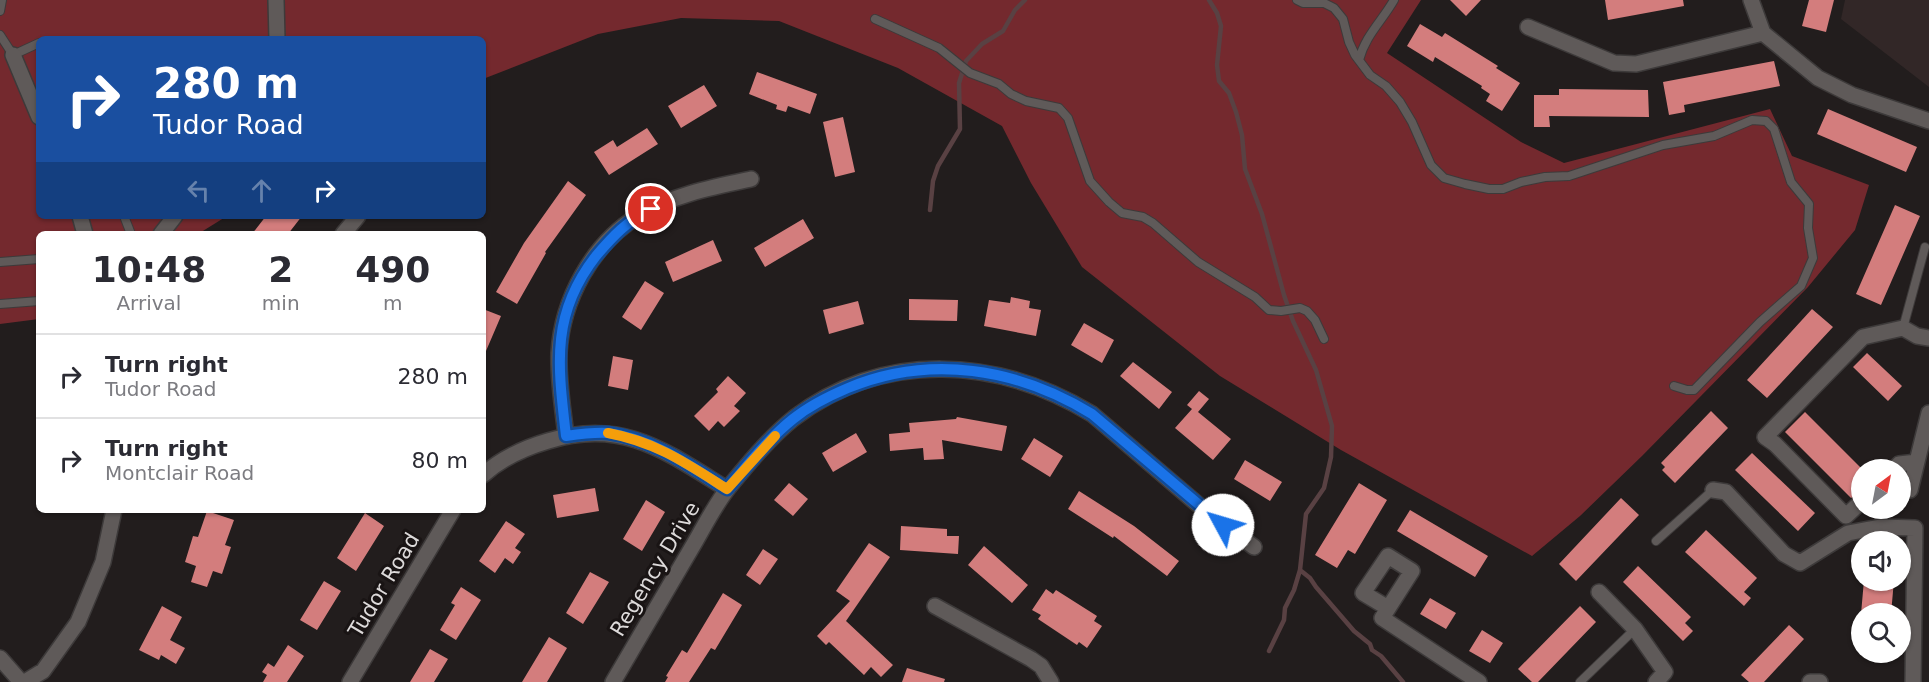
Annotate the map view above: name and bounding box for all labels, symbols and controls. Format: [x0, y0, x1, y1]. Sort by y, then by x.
text: 280 m [153, 59, 299, 108]
icon: right [54, 60, 132, 138]
text: Tudor Road [153, 109, 304, 140]
icon: left [182, 174, 215, 207]
icon: ahead [245, 174, 278, 207]
icon: right [308, 174, 341, 207]
pin [625, 183, 676, 234]
icon: arrive [634, 192, 667, 225]
text: 10:48 [92, 249, 206, 290]
text: 2 [268, 249, 293, 290]
text: 490 [355, 249, 430, 290]
text: Arrival [116, 291, 181, 315]
text: min [262, 291, 300, 315]
text: m [383, 291, 403, 315]
text: Turn right [105, 352, 228, 377]
icon: right [54, 360, 87, 393]
text: 280 m [398, 364, 468, 389]
text: Tudor Road [105, 377, 217, 401]
text: Turn right [105, 436, 228, 461]
icon: right [54, 444, 87, 477]
text: 80 m [412, 448, 468, 473]
north arrow [1851, 459, 1911, 519]
map controls [1851, 459, 1911, 663]
text: Montclair Road [105, 461, 254, 485]
position arrow [1191, 493, 1255, 557]
street label: Regency Drive [605, 497, 705, 641]
street label: Tudor Road [343, 529, 424, 642]
button: sound [1851, 531, 1911, 591]
button: search [1851, 603, 1911, 663]

